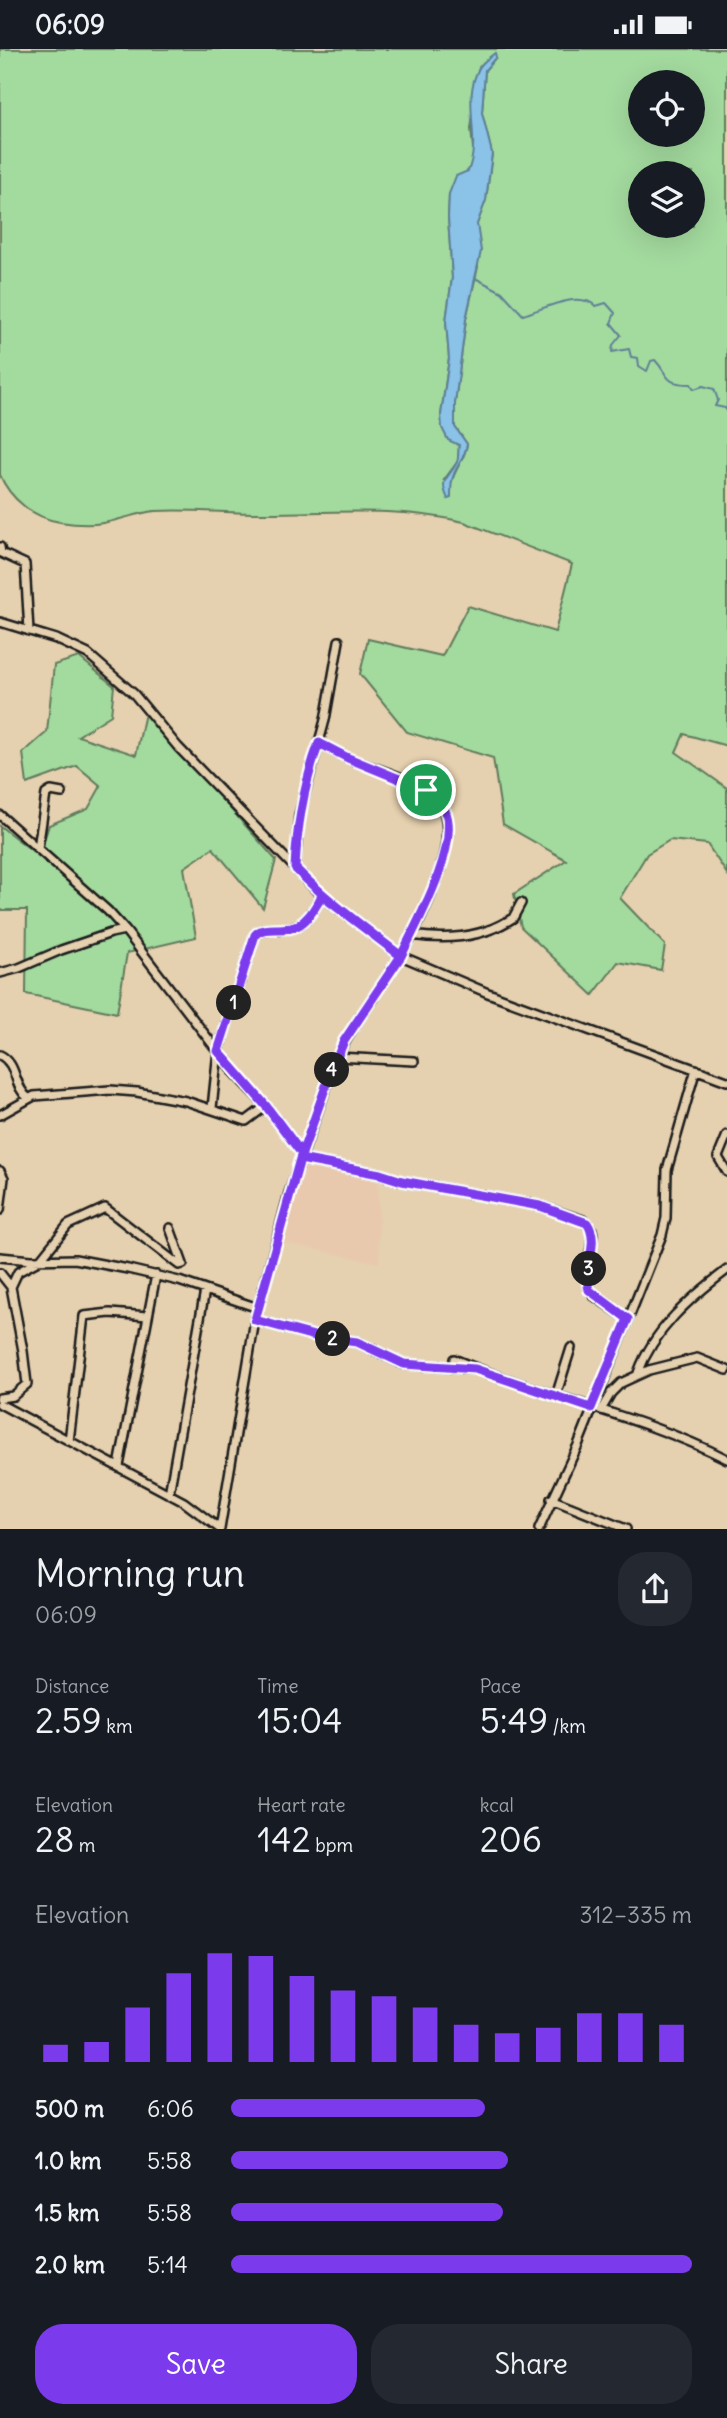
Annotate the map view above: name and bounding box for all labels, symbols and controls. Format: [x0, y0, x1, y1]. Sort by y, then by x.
text: 06:09 [35, 8, 105, 41]
map controls [628, 70, 705, 238]
button: locate [628, 70, 705, 147]
button: layers [628, 161, 705, 238]
pin [396, 760, 456, 820]
icon: arrive [407, 771, 445, 809]
pin: 1 [216, 985, 252, 1021]
text: 1 [230, 990, 237, 1014]
pin: 4 [314, 1053, 350, 1087]
text: 4 [326, 1057, 337, 1081]
pin: 3 [572, 1251, 606, 1287]
text: 3 [583, 1256, 594, 1280]
pin: 2 [316, 1321, 350, 1357]
text: 2 [327, 1326, 338, 1350]
text: Morning run [35, 1550, 245, 1597]
button: share [618, 1552, 692, 1626]
text: 06:09 [35, 1600, 97, 1629]
text: Distance [35, 1674, 109, 1698]
text: Time [257, 1674, 298, 1698]
text: Pace [480, 1674, 521, 1698]
text: 2.59 [35, 1698, 102, 1742]
text: 15:04 [257, 1698, 343, 1742]
text: 5:49 [480, 1698, 548, 1742]
text: km [102, 1714, 133, 1738]
text: /km [548, 1714, 586, 1738]
text: Elevation [35, 1793, 113, 1817]
text: Heart rate [257, 1793, 345, 1817]
text: kcal [480, 1793, 514, 1817]
text: 28 [35, 1817, 74, 1861]
text: 142 [257, 1817, 311, 1861]
text: 206 [480, 1817, 542, 1861]
text: m [74, 1833, 96, 1857]
text: bpm [311, 1833, 353, 1857]
text: Elevation [35, 1900, 129, 1929]
text: 312–335 m [579, 1900, 692, 1929]
text: 500 m [35, 2094, 104, 2123]
text: 6:06 [147, 2094, 194, 2123]
text: 1.0 km [35, 2146, 101, 2175]
text: 5:58 [147, 2146, 192, 2175]
text: 1.5 km [35, 2198, 100, 2227]
text: 5:58 [147, 2198, 192, 2227]
text: 2.0 km [35, 2250, 105, 2279]
text: 5:14 [147, 2250, 188, 2279]
button: Save [35, 2324, 357, 2404]
button: Share [371, 2324, 692, 2404]

